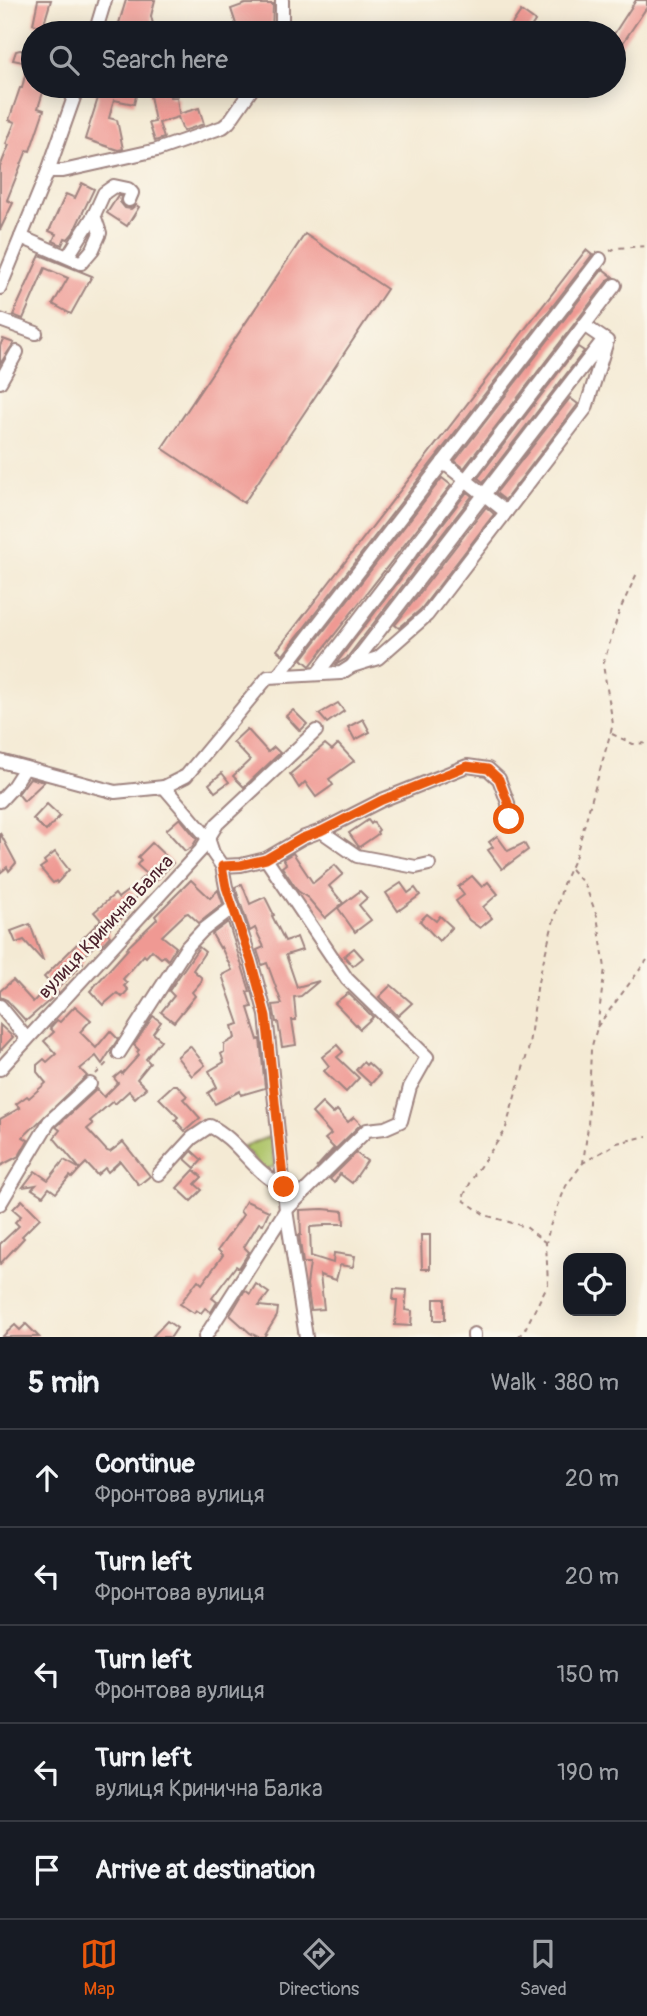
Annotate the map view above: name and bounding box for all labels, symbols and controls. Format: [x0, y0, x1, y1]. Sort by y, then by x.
search box [21, 21, 626, 98]
icon: search [45, 41, 83, 79]
text: Search here [101, 44, 228, 76]
route start [493, 803, 524, 834]
street label: вулиця Кринична Балка [33, 850, 179, 1004]
route end [268, 1171, 299, 1202]
map controls [563, 1253, 626, 1316]
button: locate [563, 1253, 626, 1316]
text: 5 min [28, 1364, 99, 1401]
text: Walk · 380 m [491, 1368, 619, 1397]
text: Continue [95, 1448, 195, 1480]
icon: ahead [28, 1459, 66, 1497]
text: 20 m [565, 1464, 619, 1493]
text: Фронтова вулиця [95, 1480, 265, 1509]
text: Turn left [95, 1546, 191, 1578]
icon: left [28, 1557, 66, 1595]
text: 20 m [565, 1562, 619, 1591]
text: Фронтова вулиця [95, 1578, 265, 1607]
text: Turn left [95, 1644, 191, 1676]
icon: left [28, 1655, 66, 1693]
text: 150 m [556, 1660, 619, 1689]
text: Фронтова вулиця [95, 1676, 265, 1705]
text: Turn left [95, 1742, 191, 1774]
icon: left [28, 1753, 66, 1791]
text: 190 m [557, 1758, 619, 1787]
text: вулиця Кринична Балка [95, 1774, 323, 1803]
icon: arrive [28, 1851, 66, 1889]
text: Arrive at destination [95, 1854, 315, 1886]
tab: Map [80, 1935, 118, 2001]
tab: Directions [279, 1935, 359, 2001]
tab: Saved [520, 1935, 567, 2001]

